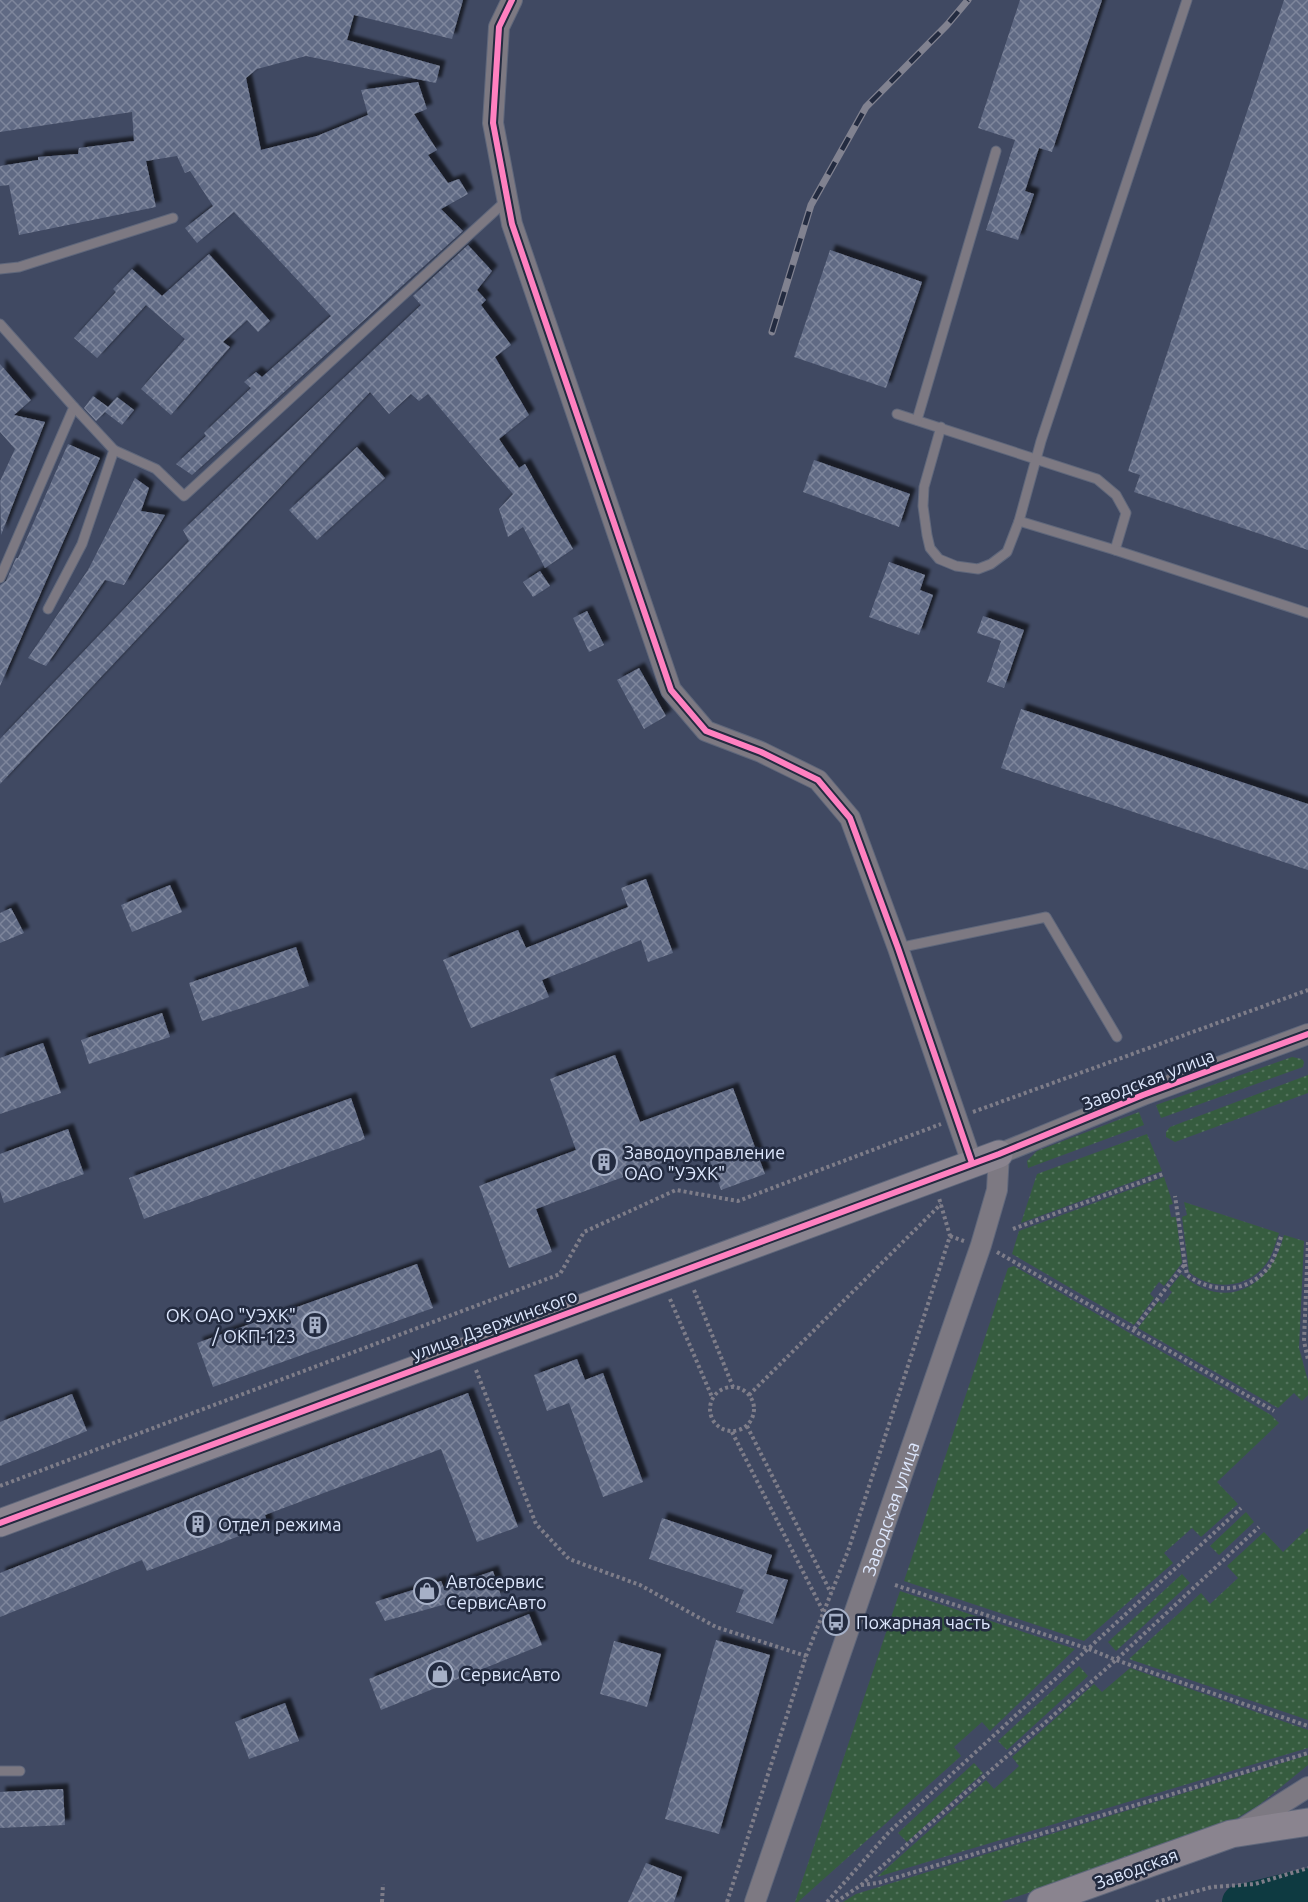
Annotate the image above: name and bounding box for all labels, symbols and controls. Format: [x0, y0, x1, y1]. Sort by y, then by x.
street label: Заводская улица [1079, 1045, 1217, 1113]
place label: Заводоуправление ОАО "УЭХК" [624, 1142, 785, 1183]
building icon: Заводоуправление ОАО "УЭХК" [589, 1147, 619, 1177]
street label: улица Дзержинского [408, 1285, 580, 1363]
place label: ОК ОАО "УЭХК" / ОКП-123 [166, 1305, 296, 1346]
building icon: ОК ОАО "УЭХК" / ОКП-123 [300, 1310, 330, 1340]
street label: Заводская улица [858, 1439, 923, 1578]
building icon: Отдел режима [183, 1509, 213, 1539]
place label: Отдел режима [218, 1514, 341, 1534]
place label: Автосервис СервисАвто [446, 1571, 547, 1612]
shop icon: Автосервис СервисАвто [412, 1576, 442, 1606]
bus stop icon: Пожарная часть [821, 1607, 851, 1637]
place label: Пожарная часть [856, 1612, 990, 1632]
shop icon: СервисАвто [425, 1659, 455, 1689]
place label: СервисАвто [460, 1664, 561, 1684]
street label: Заводская [1092, 1844, 1180, 1892]

